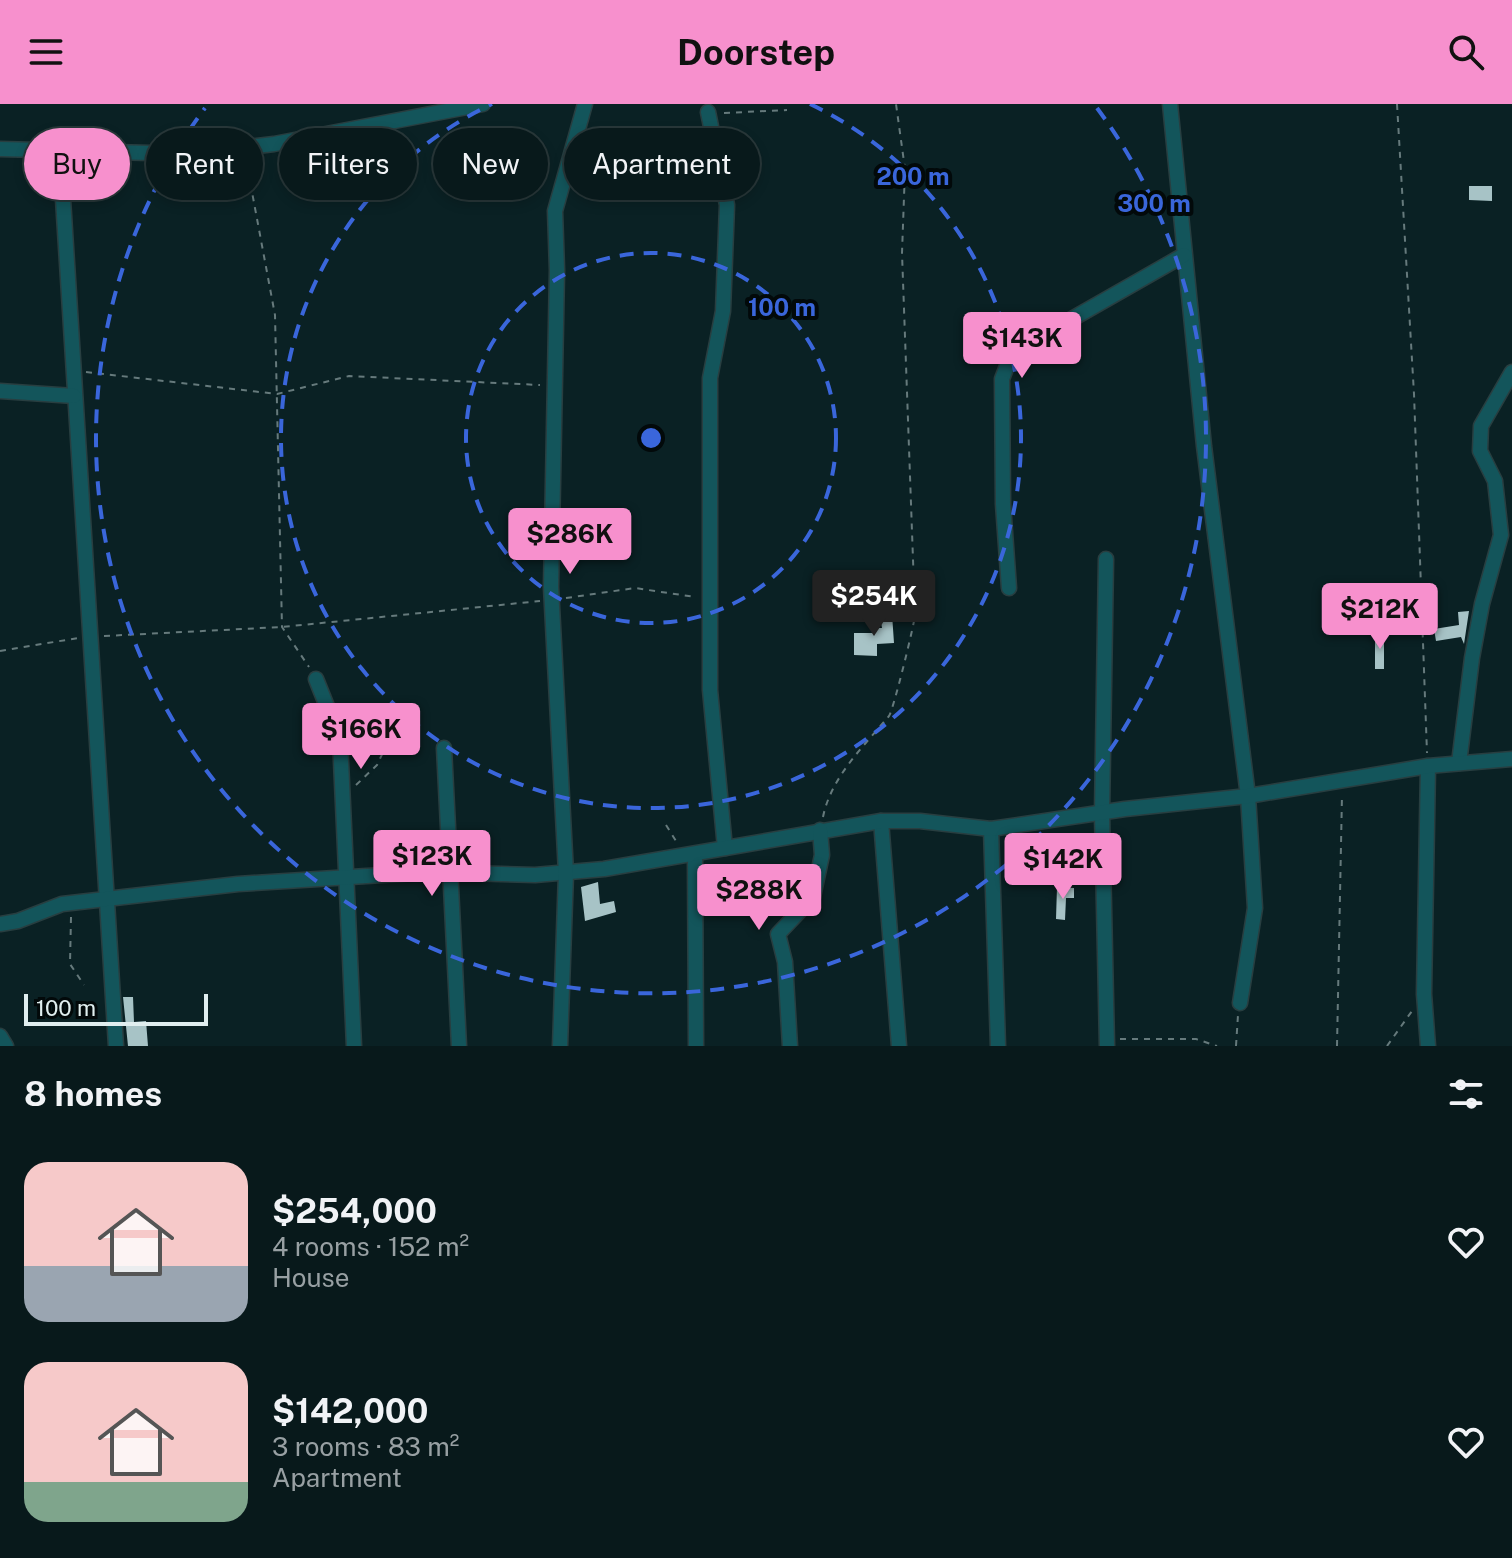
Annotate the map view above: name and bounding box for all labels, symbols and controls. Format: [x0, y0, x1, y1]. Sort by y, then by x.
icon: menu [24, 30, 68, 74]
icon: search [1444, 30, 1488, 74]
text: Doorstep [677, 31, 835, 73]
chip: Buy [24, 128, 130, 200]
chip: Rent [146, 128, 263, 200]
chip: Filters [279, 128, 417, 200]
chip: New [433, 128, 548, 200]
chip: Apartment [564, 128, 760, 200]
text: 200 m [876, 162, 950, 190]
text: 300 m [1117, 189, 1191, 217]
text: 100 m [748, 293, 816, 321]
pin: $143K [966, 312, 1078, 380]
text: $143K [981, 322, 1063, 353]
centre of rings [637, 424, 665, 452]
pin: $286K [514, 508, 626, 576]
text: $286K [526, 518, 614, 549]
pin: $254K [818, 570, 930, 638]
text: $254K [830, 580, 918, 611]
pin: $212K [1324, 583, 1436, 651]
text: $212K [1340, 593, 1420, 624]
pin: $166K [305, 703, 417, 771]
text: $166K [320, 713, 402, 744]
pin: $123K [376, 830, 488, 898]
pin: $142K [1007, 833, 1119, 901]
text: $123K [391, 840, 473, 871]
text: $142K [1022, 843, 1104, 874]
pin: $288K [703, 864, 815, 932]
text: $288K [715, 874, 803, 905]
scale bar [24, 990, 208, 1026]
text: 100 m [36, 995, 96, 1021]
icon: filters [1444, 1072, 1488, 1116]
text: 8 homes [24, 1074, 162, 1114]
text: $254,000 [272, 1191, 437, 1231]
icon: home [88, 1194, 184, 1290]
icon: heart [1444, 1220, 1488, 1264]
text: 4 rooms · 152 m² [272, 1231, 469, 1262]
text: House [272, 1262, 349, 1293]
text: $142,000 [272, 1391, 429, 1431]
icon: home [88, 1394, 184, 1490]
icon: heart [1444, 1420, 1488, 1464]
text: 3 rooms · 83 m² [272, 1431, 459, 1462]
text: Apartment [272, 1462, 402, 1493]

